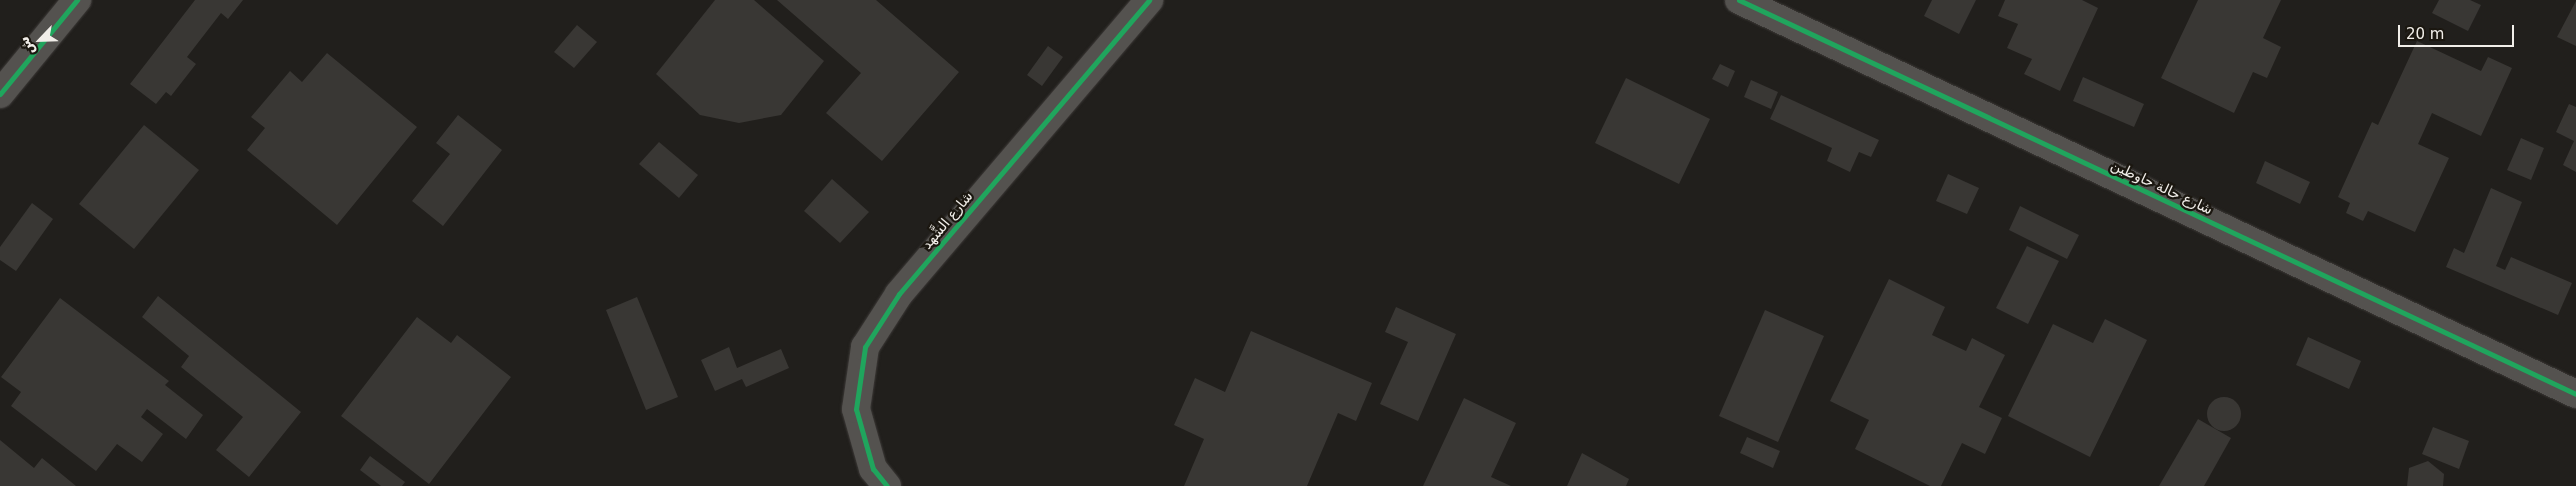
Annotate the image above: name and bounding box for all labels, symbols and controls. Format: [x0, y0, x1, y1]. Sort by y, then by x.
north arrow [15, 15, 65, 65]
scale bar [2401, 15, 2517, 47]
text: 20 m [2406, 25, 2444, 43]
text: ش [15, 34, 38, 58]
street label: شارع حالة حاوطين [2108, 156, 2216, 218]
street label: شارع الشَّهد [918, 188, 976, 252]

